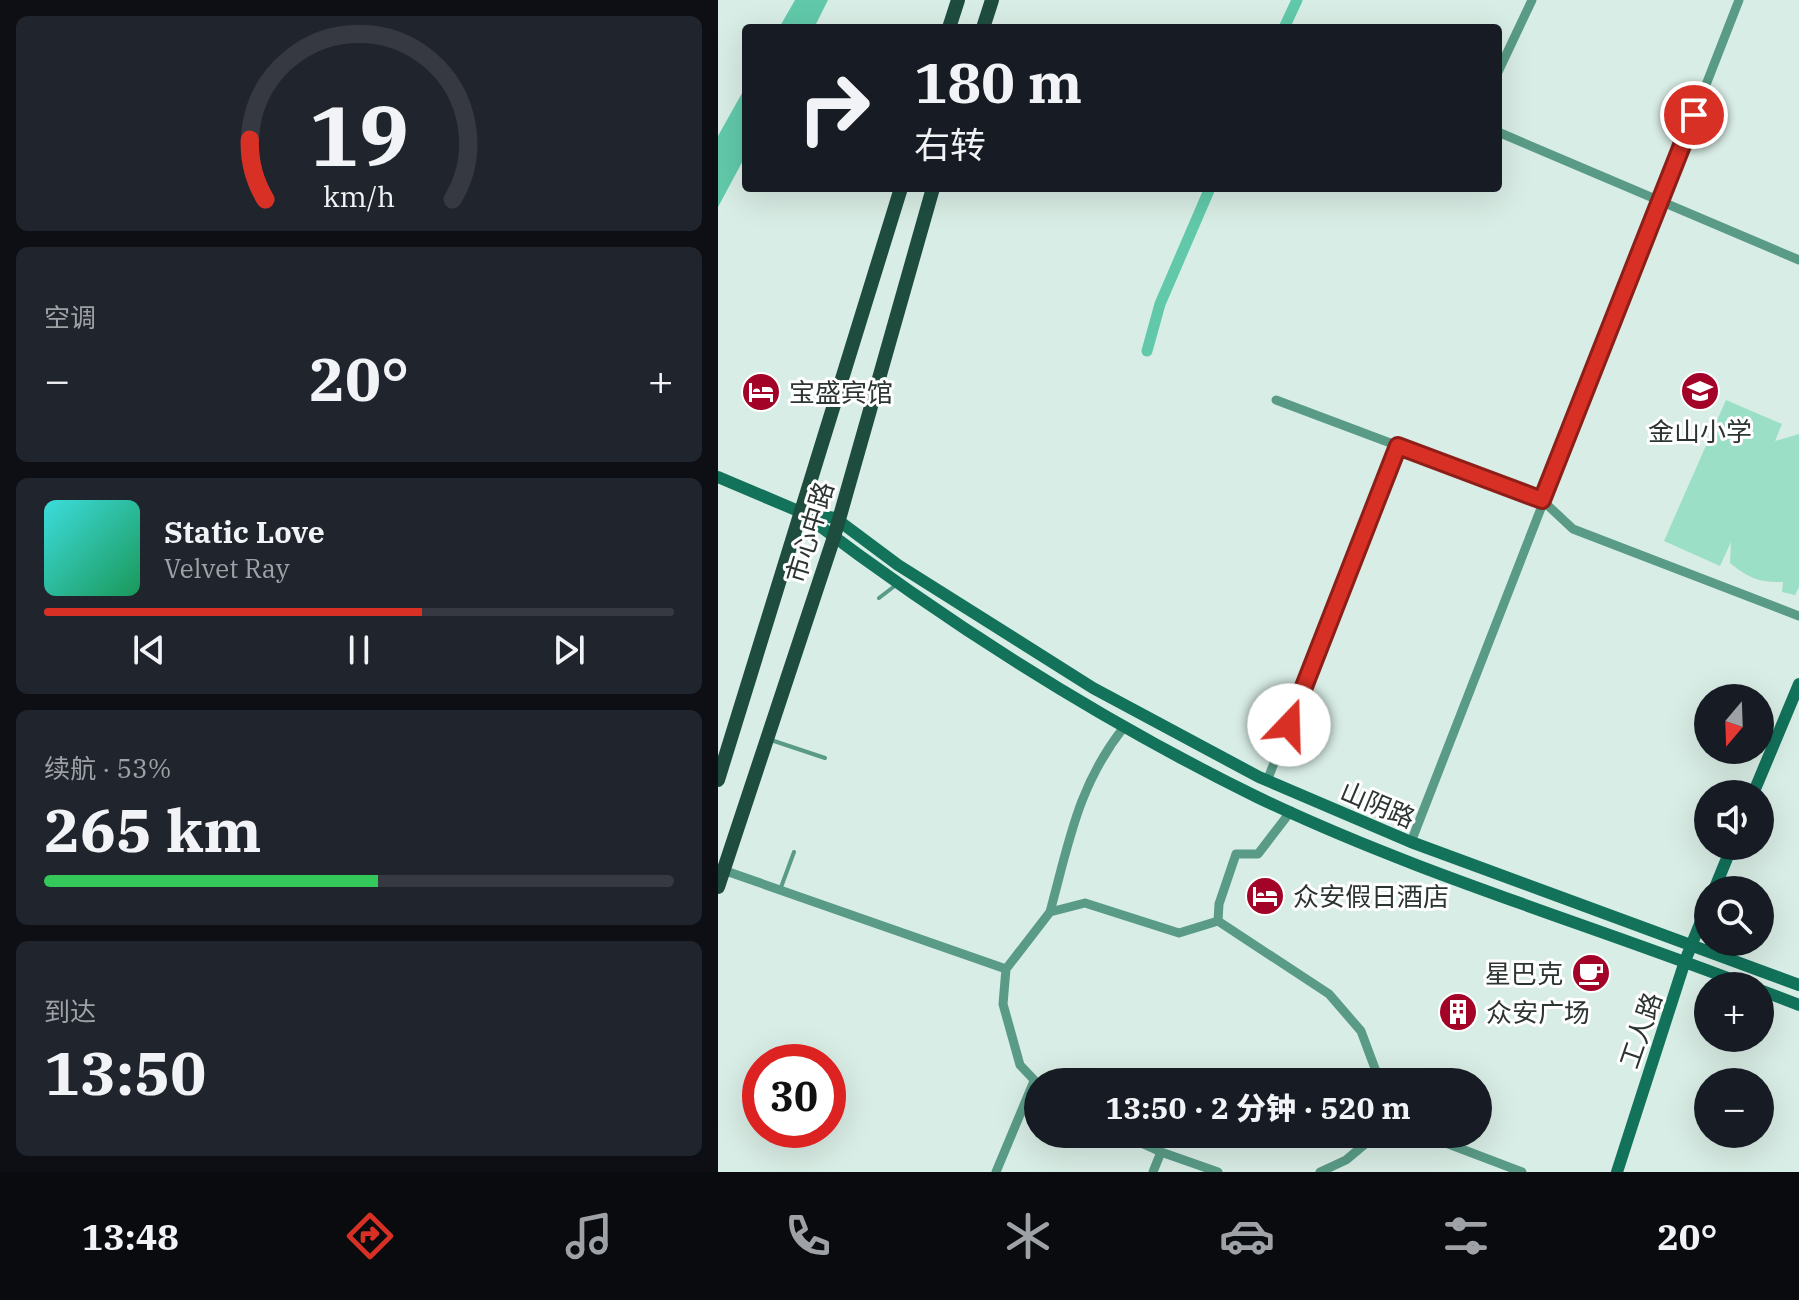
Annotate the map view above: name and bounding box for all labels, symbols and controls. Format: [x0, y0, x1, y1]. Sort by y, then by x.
text: 180 m [914, 46, 1082, 118]
icon: right [782, 56, 886, 160]
text: 19 [309, 80, 409, 188]
pin [1660, 81, 1728, 149]
icon: arrive [1672, 93, 1716, 137]
text: 右转 [914, 121, 986, 168]
text: km/h [323, 178, 395, 215]
text: 空调 [44, 300, 96, 334]
text: 20° [309, 339, 409, 418]
text: − [44, 351, 70, 408]
text: + [648, 351, 674, 408]
school or university icon: 金山小学 [1679, 370, 1721, 412]
hotel icon: 宝盛宾馆 [740, 371, 782, 413]
place label: 宝盛宾馆 [789, 375, 893, 409]
place label: 金山小学 [1648, 414, 1752, 448]
street label: 市心中路 [778, 477, 840, 587]
text: Static Love [164, 512, 325, 551]
text: Velvet Ray [164, 551, 290, 585]
icon: previous [127, 628, 171, 672]
icon: pause [337, 628, 381, 672]
icon: next [547, 628, 591, 672]
position arrow [1247, 683, 1331, 767]
north arrow [1694, 684, 1774, 764]
map controls [1694, 684, 1774, 1148]
text: 续航 · 53% [44, 751, 171, 785]
street label: 山阴路 [1335, 773, 1421, 835]
button: sound [1694, 780, 1774, 860]
text: 265 km [44, 790, 262, 869]
hotel icon: 众安假日酒店 [1244, 875, 1286, 917]
button: search [1694, 876, 1774, 956]
place label: 众安假日酒店 [1293, 879, 1449, 913]
cafe icon: 星巴克 [1570, 952, 1612, 994]
place label: 星巴克 [1485, 956, 1563, 990]
button: + [1694, 972, 1774, 1052]
street label: 工人路 [1611, 988, 1669, 1072]
building icon: 众安广场 [1437, 991, 1479, 1033]
text: 到达 [44, 994, 96, 1028]
place label: 众安广场 [1486, 995, 1590, 1029]
text: 13:50 [44, 1033, 206, 1112]
speed limit sign: 30 [742, 1044, 846, 1148]
button: − [1694, 1068, 1774, 1148]
text: 13:50 · 2 分钟 · 520 m [1105, 1088, 1411, 1127]
icon: directions [342, 1208, 398, 1264]
icon: music [561, 1208, 617, 1264]
icon: phone [780, 1208, 836, 1264]
icon: climate [1000, 1208, 1056, 1264]
icon: car [1219, 1208, 1275, 1264]
icon: filters [1438, 1208, 1494, 1264]
text: 13:48 [82, 1213, 179, 1260]
text: 20° [1657, 1213, 1717, 1260]

